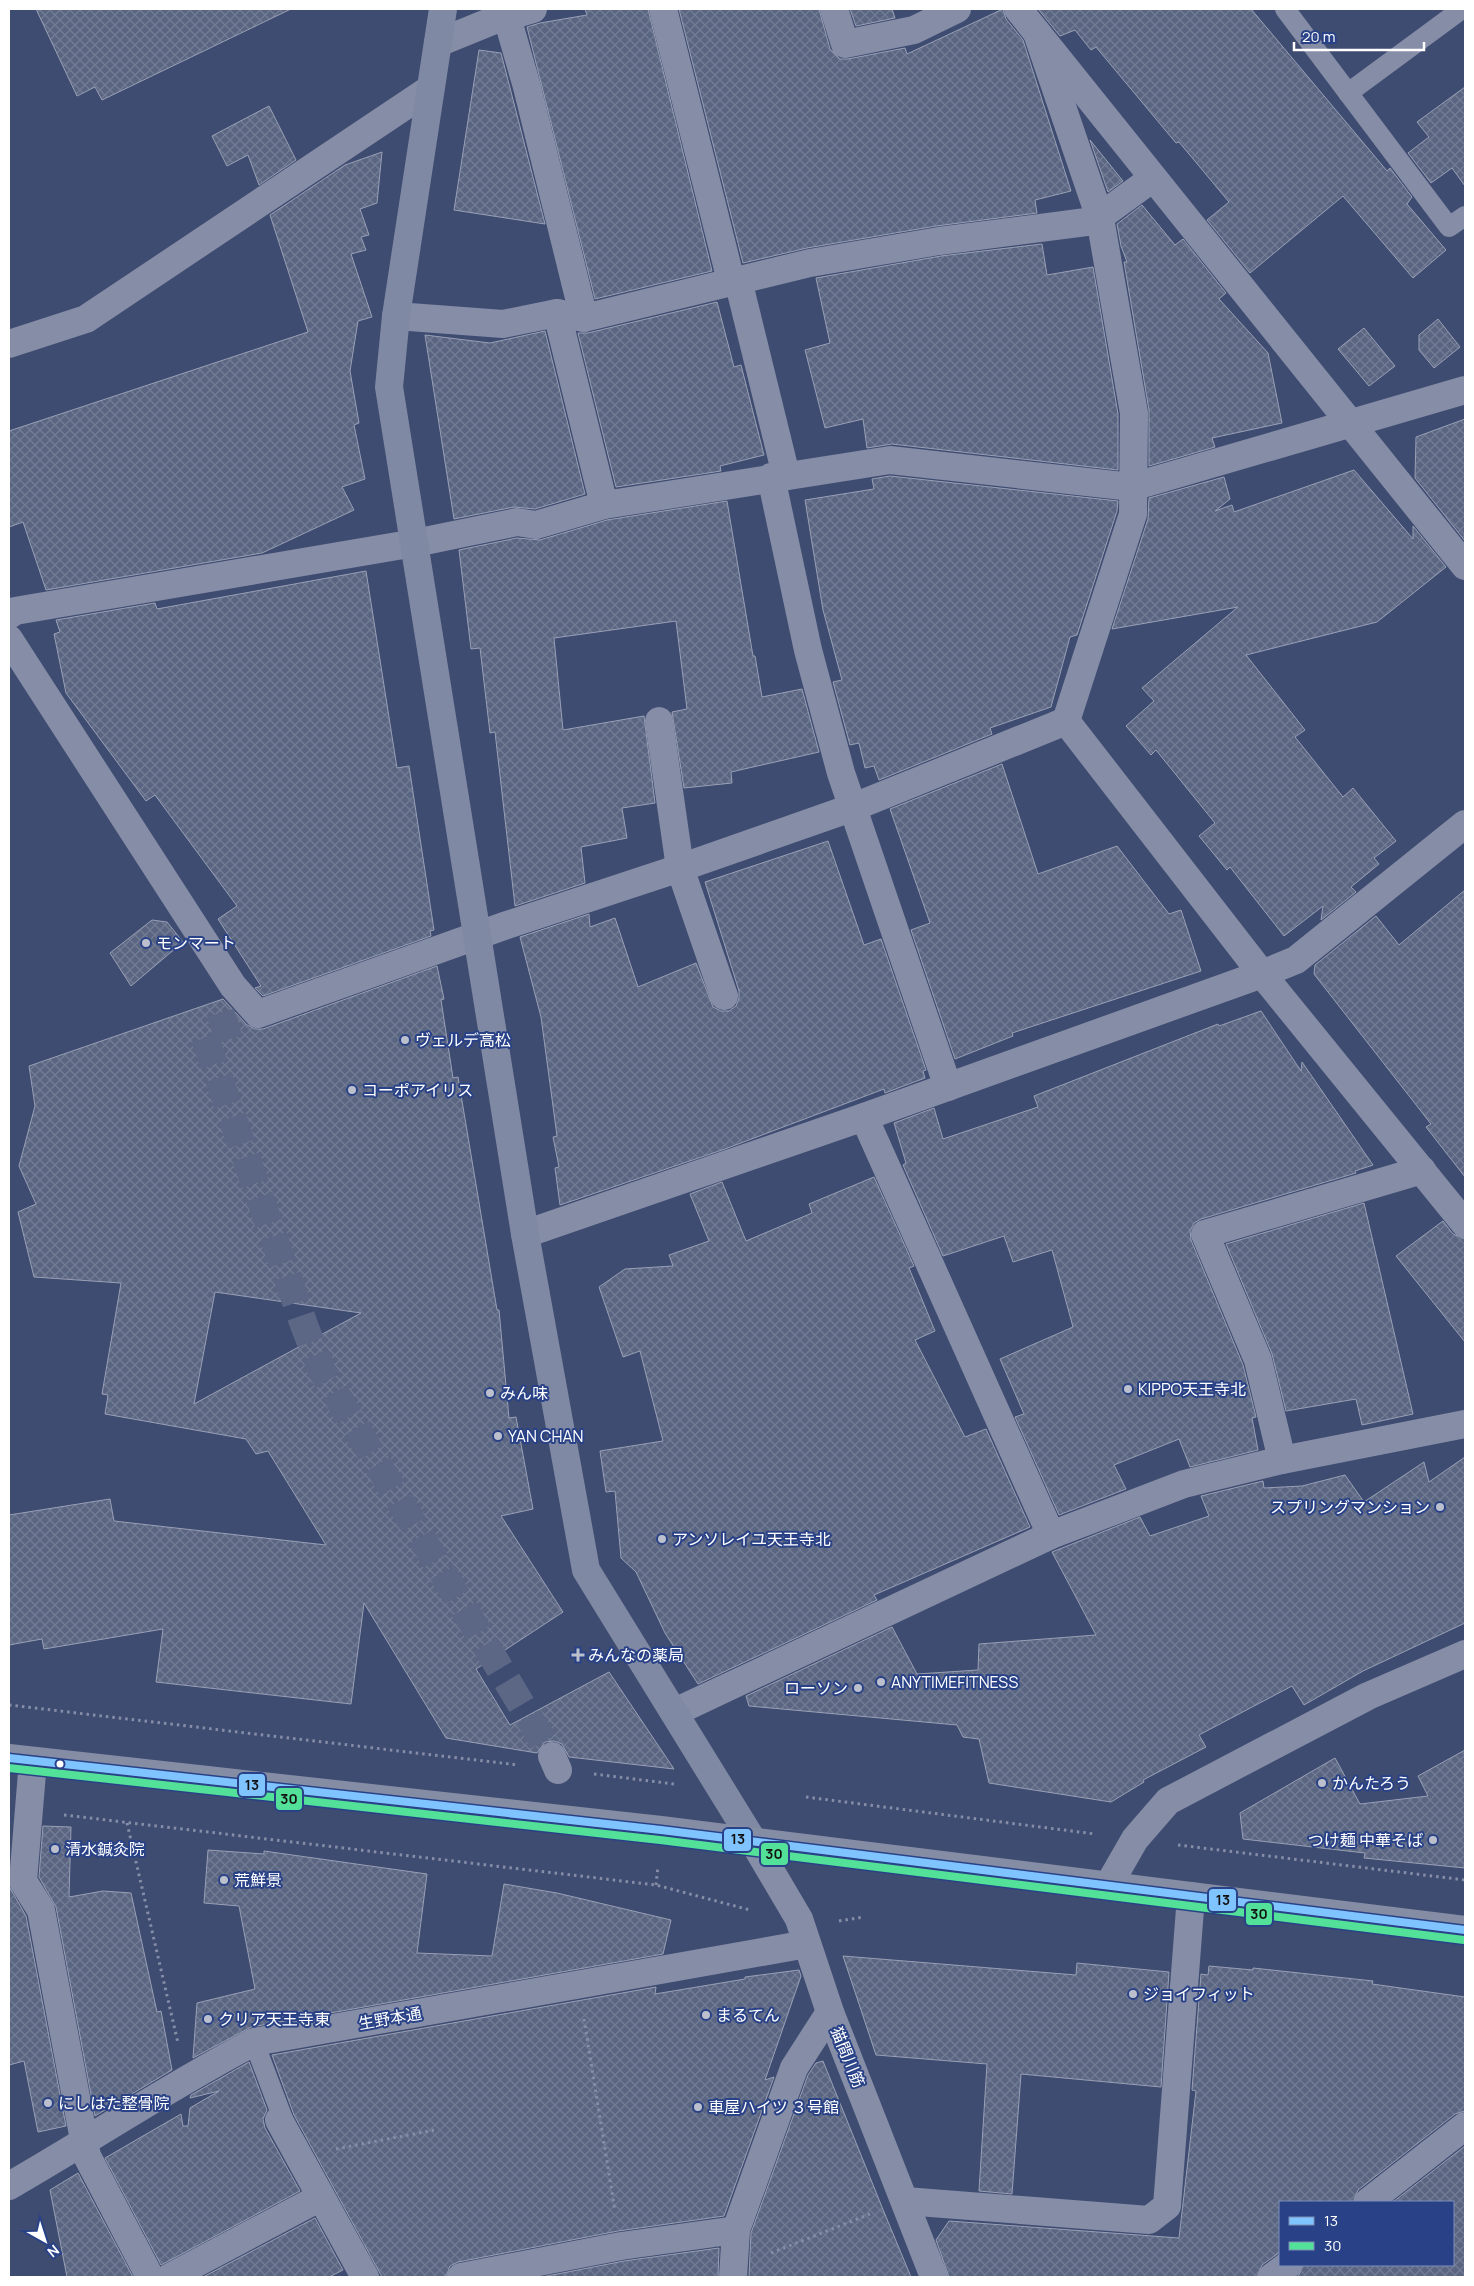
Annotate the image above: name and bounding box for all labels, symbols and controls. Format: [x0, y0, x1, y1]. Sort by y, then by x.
scale bar [1294, 20, 1424, 52]
text: 20 m [1302, 26, 1335, 47]
place label: モンマート [156, 932, 236, 954]
marker: モンマート [140, 937, 152, 949]
place label: ヴェルデ高松 [415, 1029, 511, 1051]
marker: ヴェルデ高松 [399, 1034, 411, 1046]
place label: コーポアイリス [362, 1079, 473, 1101]
marker: コーポアイリス [346, 1084, 358, 1096]
place label: KIPPO天王寺北 [1138, 1378, 1246, 1400]
place label: みん味 [500, 1382, 548, 1404]
marker: KIPPO天王寺北 [1122, 1383, 1134, 1395]
marker: みん味 [484, 1387, 496, 1399]
place label: YAN CHAN [508, 1425, 584, 1447]
marker: YAN CHAN [492, 1430, 504, 1442]
place label: スプリングマンション [1270, 1496, 1430, 1518]
marker: スプリングマンション [1434, 1501, 1446, 1513]
place label: アンソレイユ天王寺北 [672, 1528, 831, 1550]
marker: アンソレイユ天王寺北 [656, 1533, 668, 1545]
place label: みんなの薬局 [588, 1644, 684, 1666]
marker: みんなの薬局 [572, 1649, 584, 1661]
place label: ANYTIMEFITNESS [891, 1671, 1018, 1693]
marker: ANYTIMEFITNESS [875, 1676, 887, 1688]
place label: ローソン [784, 1677, 848, 1699]
marker: ローソン [852, 1682, 864, 1694]
unlabelled marker [55, 1759, 65, 1769]
place label: かんたろう [1332, 1772, 1411, 1794]
line badge: 13 [238, 1773, 266, 1797]
text: 13 [245, 1775, 259, 1794]
marker: かんたろう [1316, 1777, 1328, 1789]
line badge: 30 [275, 1787, 303, 1811]
text: 30 [280, 1789, 298, 1808]
line badge: 13 [723, 1828, 752, 1852]
text: 13 [731, 1829, 745, 1848]
place label: つけ麺 中華そば [1308, 1829, 1423, 1851]
marker: つけ麺 中華そば [1427, 1834, 1439, 1846]
place label: 清水鍼灸院 [65, 1838, 145, 1860]
line badge: 30 [760, 1842, 789, 1866]
marker: 清水鍼灸院 [49, 1843, 61, 1855]
text: 30 [765, 1844, 783, 1863]
place label: 荒鮮景 [234, 1869, 282, 1891]
marker: 荒鮮景 [218, 1874, 230, 1886]
line badge: 13 [1208, 1888, 1237, 1912]
text: 13 [1216, 1890, 1230, 1909]
line badge: 30 [1245, 1902, 1273, 1926]
text: 30 [1250, 1904, 1268, 1923]
place label: ジョイフィット [1143, 1983, 1255, 2005]
marker: ジョイフィット [1127, 1988, 1139, 2000]
street label: 生野本通 [357, 2002, 423, 2034]
place label: まるてん [716, 2004, 780, 2026]
place label: クリア天王寺東 [218, 2008, 330, 2030]
marker: まるてん [700, 2009, 712, 2021]
marker: クリア天王寺東 [202, 2013, 214, 2025]
street label: 猫間川筋 [826, 2023, 870, 2091]
place label: にしはた整骨院 [58, 2092, 170, 2114]
place label: 車屋ハイツ ３号館 [708, 2096, 839, 2118]
marker: にしはた整骨院 [42, 2097, 54, 2109]
marker: 車屋ハイツ ３号館 [692, 2101, 704, 2113]
legend [1279, 2201, 1454, 2266]
text: 13 [1324, 2210, 1338, 2231]
north arrow [20, 2216, 70, 2266]
text: 30 [1324, 2235, 1341, 2256]
text: N [44, 2241, 63, 2262]

